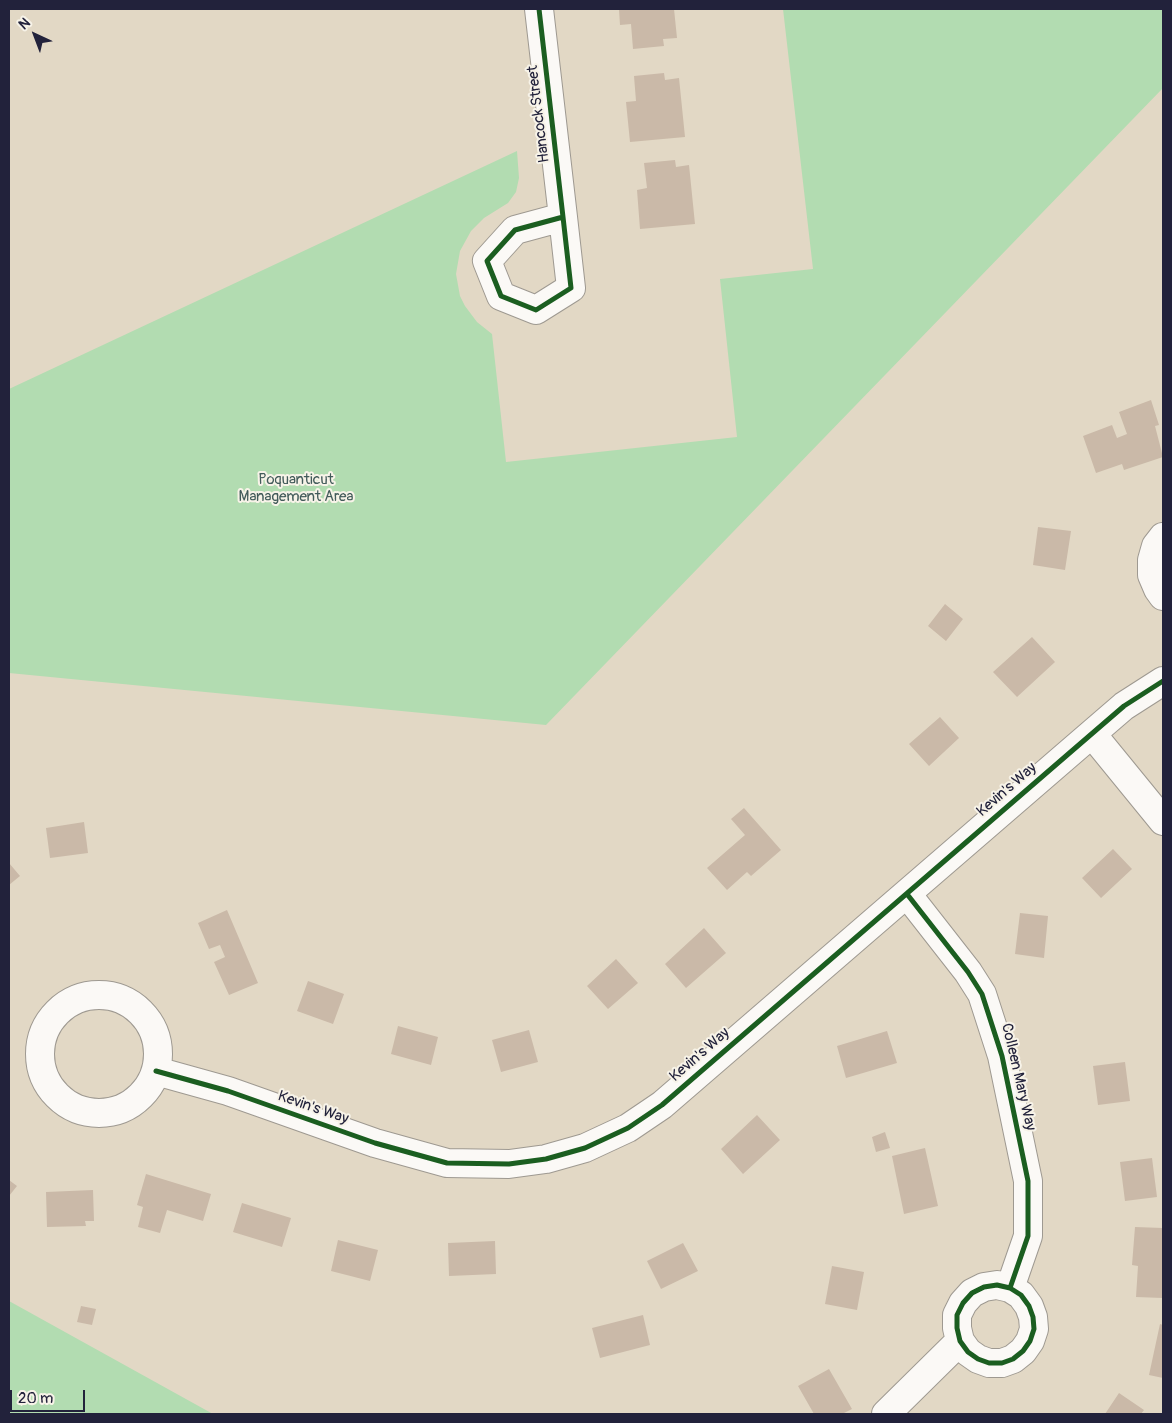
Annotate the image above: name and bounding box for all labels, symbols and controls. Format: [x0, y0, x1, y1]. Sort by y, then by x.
north arrow [10, 10, 60, 60]
text: N [15, 14, 34, 33]
street label: Hancock Street [524, 64, 554, 164]
park label: Poquanticut Management Area [239, 471, 353, 506]
street label: Kevin's Way [973, 759, 1041, 821]
street label: Colleen Mary Way [997, 1022, 1039, 1132]
street label: Kevin's Way [666, 1024, 734, 1086]
street label: Kevin's Way [275, 1088, 351, 1128]
scale bar [12, 1380, 88, 1412]
text: 20 m [18, 1389, 53, 1408]

